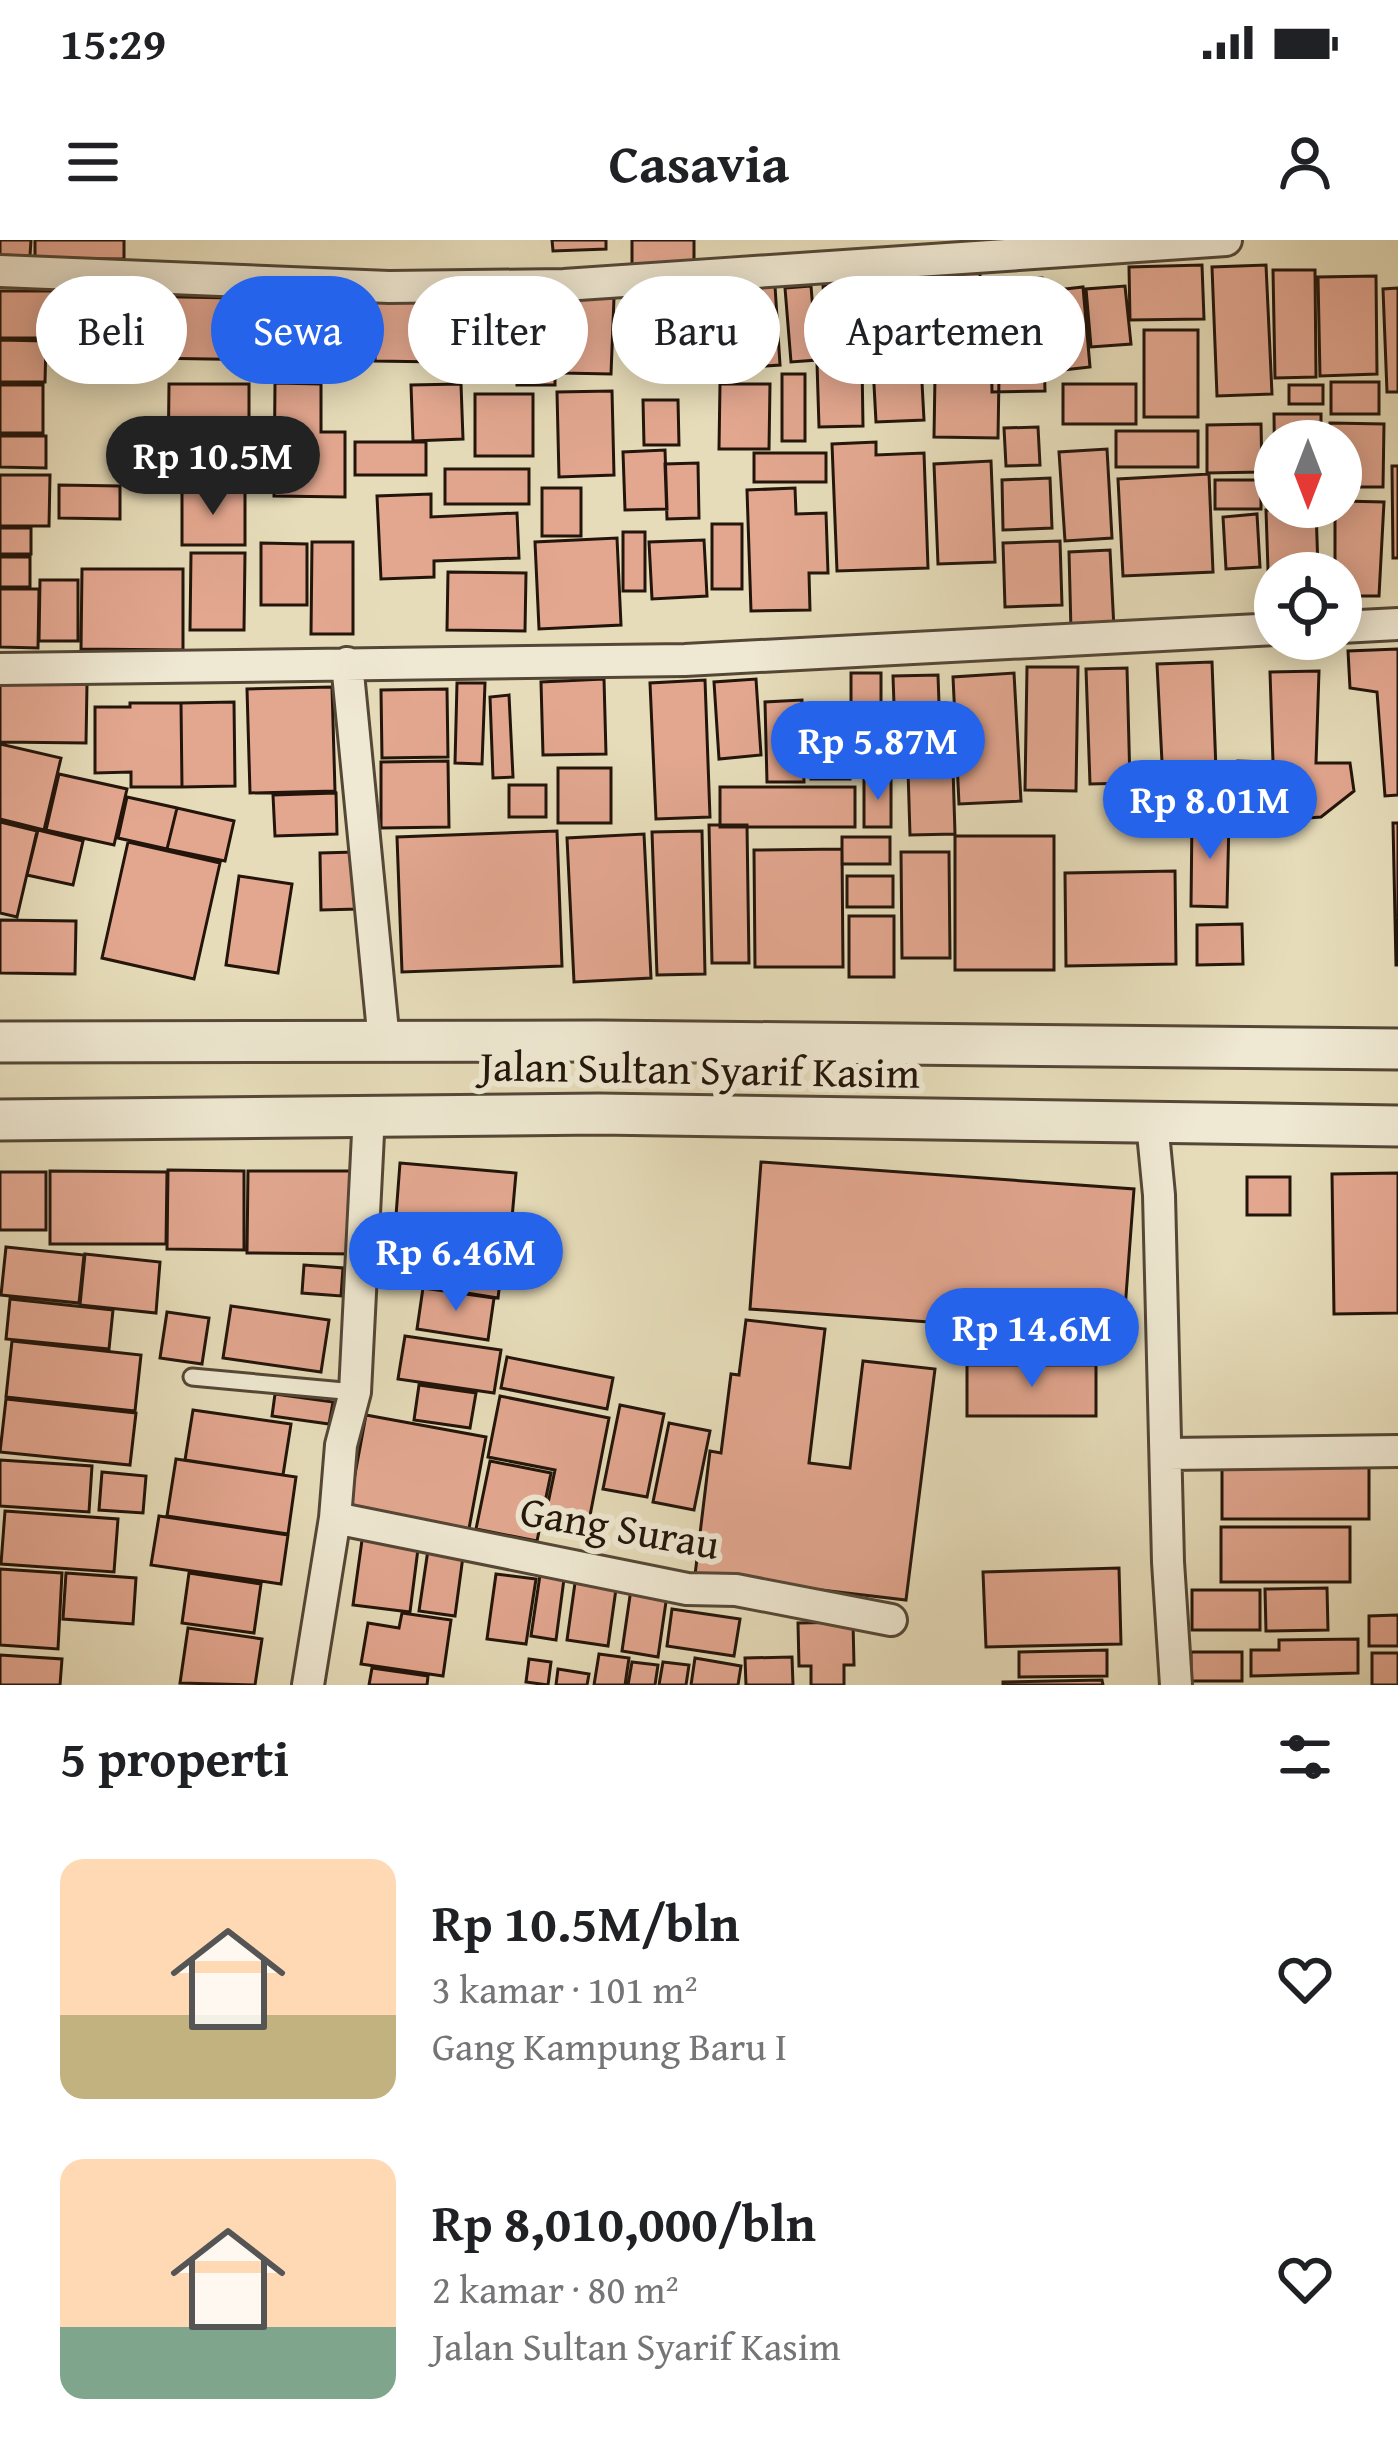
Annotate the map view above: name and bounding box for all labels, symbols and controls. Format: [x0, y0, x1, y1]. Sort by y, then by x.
text: 15:29 [60, 10, 166, 75]
text: Casavia [609, 123, 789, 202]
icon: menu [60, 129, 126, 195]
icon: person [1272, 129, 1338, 195]
chip: Beli [36, 276, 187, 384]
chip: Sewa [211, 276, 384, 384]
chip: Filter [408, 276, 588, 384]
chip: Baru [612, 276, 780, 384]
chip: Apartemen [804, 276, 1085, 384]
pin: Rp 10.5M [89, 416, 337, 518]
north arrow [1254, 420, 1362, 528]
map controls [1254, 420, 1362, 660]
text: Rp 10.5M [133, 426, 293, 483]
button: locate [1254, 552, 1362, 660]
pin: Rp 5.87M [754, 701, 1002, 803]
text: Rp 5.87M [798, 711, 958, 768]
pin: Rp 8.01M [1086, 760, 1334, 862]
text: Rp 8.01M [1130, 770, 1290, 827]
street label: Jalan Sultan Syarif Kasim [474, 1034, 921, 1103]
pin: Rp 6.46M [332, 1212, 580, 1314]
text: Rp 6.46M [376, 1222, 536, 1279]
pin: Rp 14.6M [908, 1288, 1156, 1390]
text: Rp 14.6M [952, 1298, 1112, 1355]
street label: Gang Surau [516, 1479, 725, 1574]
text: 5 properti [60, 1720, 289, 1795]
icon: filters [1272, 1724, 1338, 1790]
text: Rp 10.5M/bln [432, 1885, 740, 1960]
icon: home [156, 1907, 300, 2051]
icon: heart [1272, 1946, 1338, 2012]
text: 3 kamar · 101 m² [432, 1960, 698, 2017]
text: Gang Kampung Baru I [432, 2017, 787, 2074]
text: Rp 8,010,000/bln [432, 2185, 816, 2260]
icon: home [156, 2207, 300, 2351]
icon: heart [1272, 2246, 1338, 2312]
text: 2 kamar · 80 m² [432, 2260, 679, 2317]
text: Jalan Sultan Syarif Kasim [432, 2317, 841, 2374]

